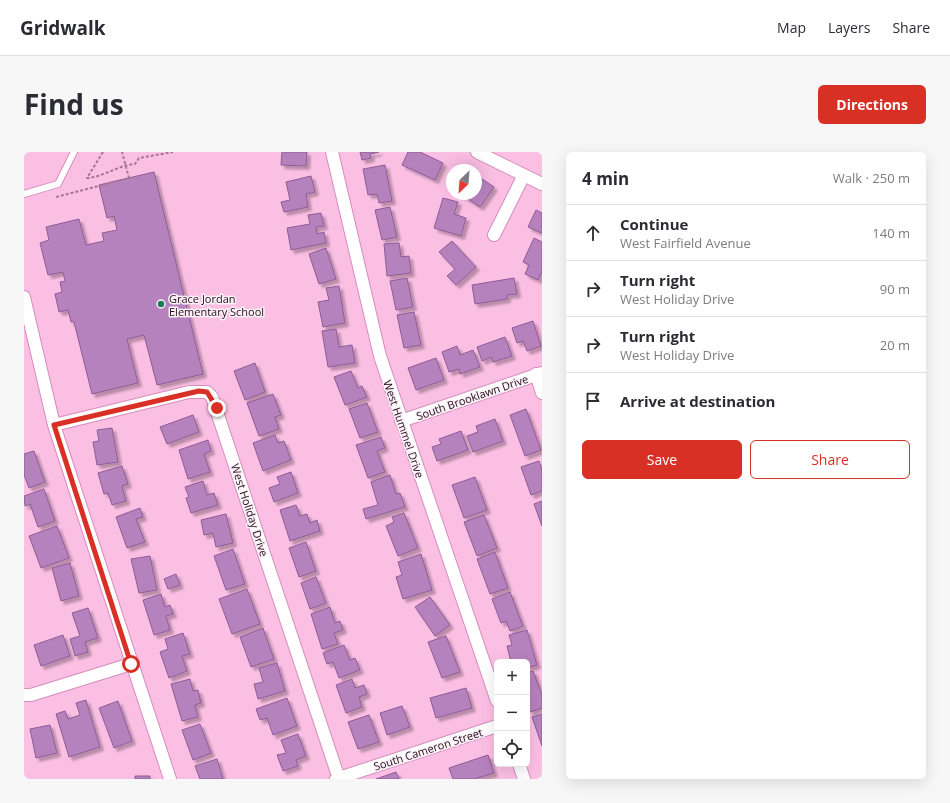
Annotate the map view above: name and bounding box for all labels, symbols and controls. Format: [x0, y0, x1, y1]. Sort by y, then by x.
text: Gridwalk [20, 15, 106, 41]
text: Map [777, 18, 806, 37]
text: Layers [828, 18, 870, 37]
text: Share [892, 18, 930, 37]
text: Find us [24, 85, 124, 123]
button: Directions [818, 85, 926, 124]
north arrow [446, 164, 482, 200]
text: 4 min [582, 167, 629, 190]
text: Walk · 250 m [833, 169, 910, 187]
text: Continue [620, 214, 688, 234]
icon: ahead [582, 222, 604, 244]
text: 140 m [872, 224, 910, 242]
text: West Fairfield Avenue [620, 234, 751, 252]
text: Turn right [620, 270, 695, 290]
icon: right [582, 278, 604, 300]
text: 90 m [880, 280, 910, 298]
text: West Holiday Drive [620, 290, 734, 308]
place label: Grace Jordan Elementary School [169, 291, 264, 319]
marker: Grace Jordan Elementary School [156, 299, 166, 309]
text: Turn right [620, 326, 695, 346]
icon: right [582, 334, 604, 356]
text: 20 m [880, 336, 910, 354]
text: West Holiday Drive [620, 346, 734, 364]
street label: South Brooklawn Drive [414, 371, 530, 423]
street label: West Hummel Drive [380, 378, 428, 480]
icon: arrive [582, 390, 604, 412]
text: Arrive at destination [620, 391, 775, 411]
route end [208, 399, 226, 417]
button: Save [582, 440, 742, 479]
button: Share [750, 440, 910, 479]
street label: West Holiday Drive [228, 462, 272, 558]
route start [122, 655, 140, 673]
map controls [494, 659, 530, 767]
button: + [494, 659, 530, 695]
button: − [494, 695, 530, 731]
street label: South Cameron Street [372, 724, 484, 774]
button: locate [494, 731, 530, 767]

